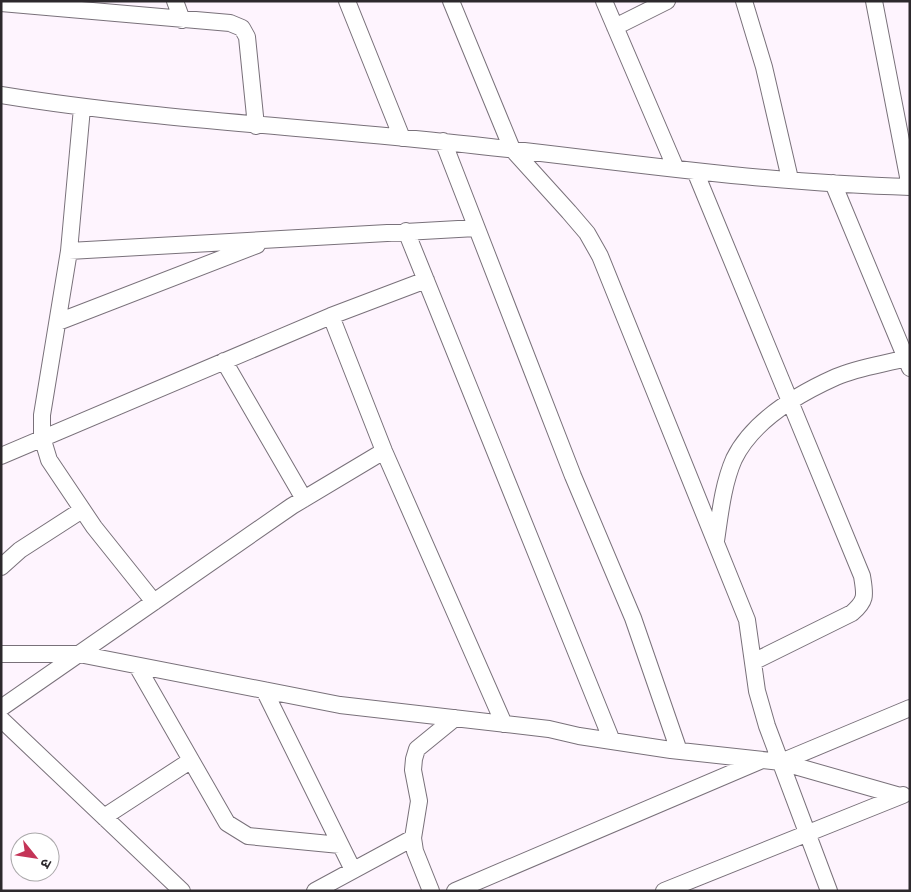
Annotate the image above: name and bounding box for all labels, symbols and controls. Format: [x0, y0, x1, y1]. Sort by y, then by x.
north arrow [10, 832, 60, 882]
text: उ [36, 855, 56, 872]

